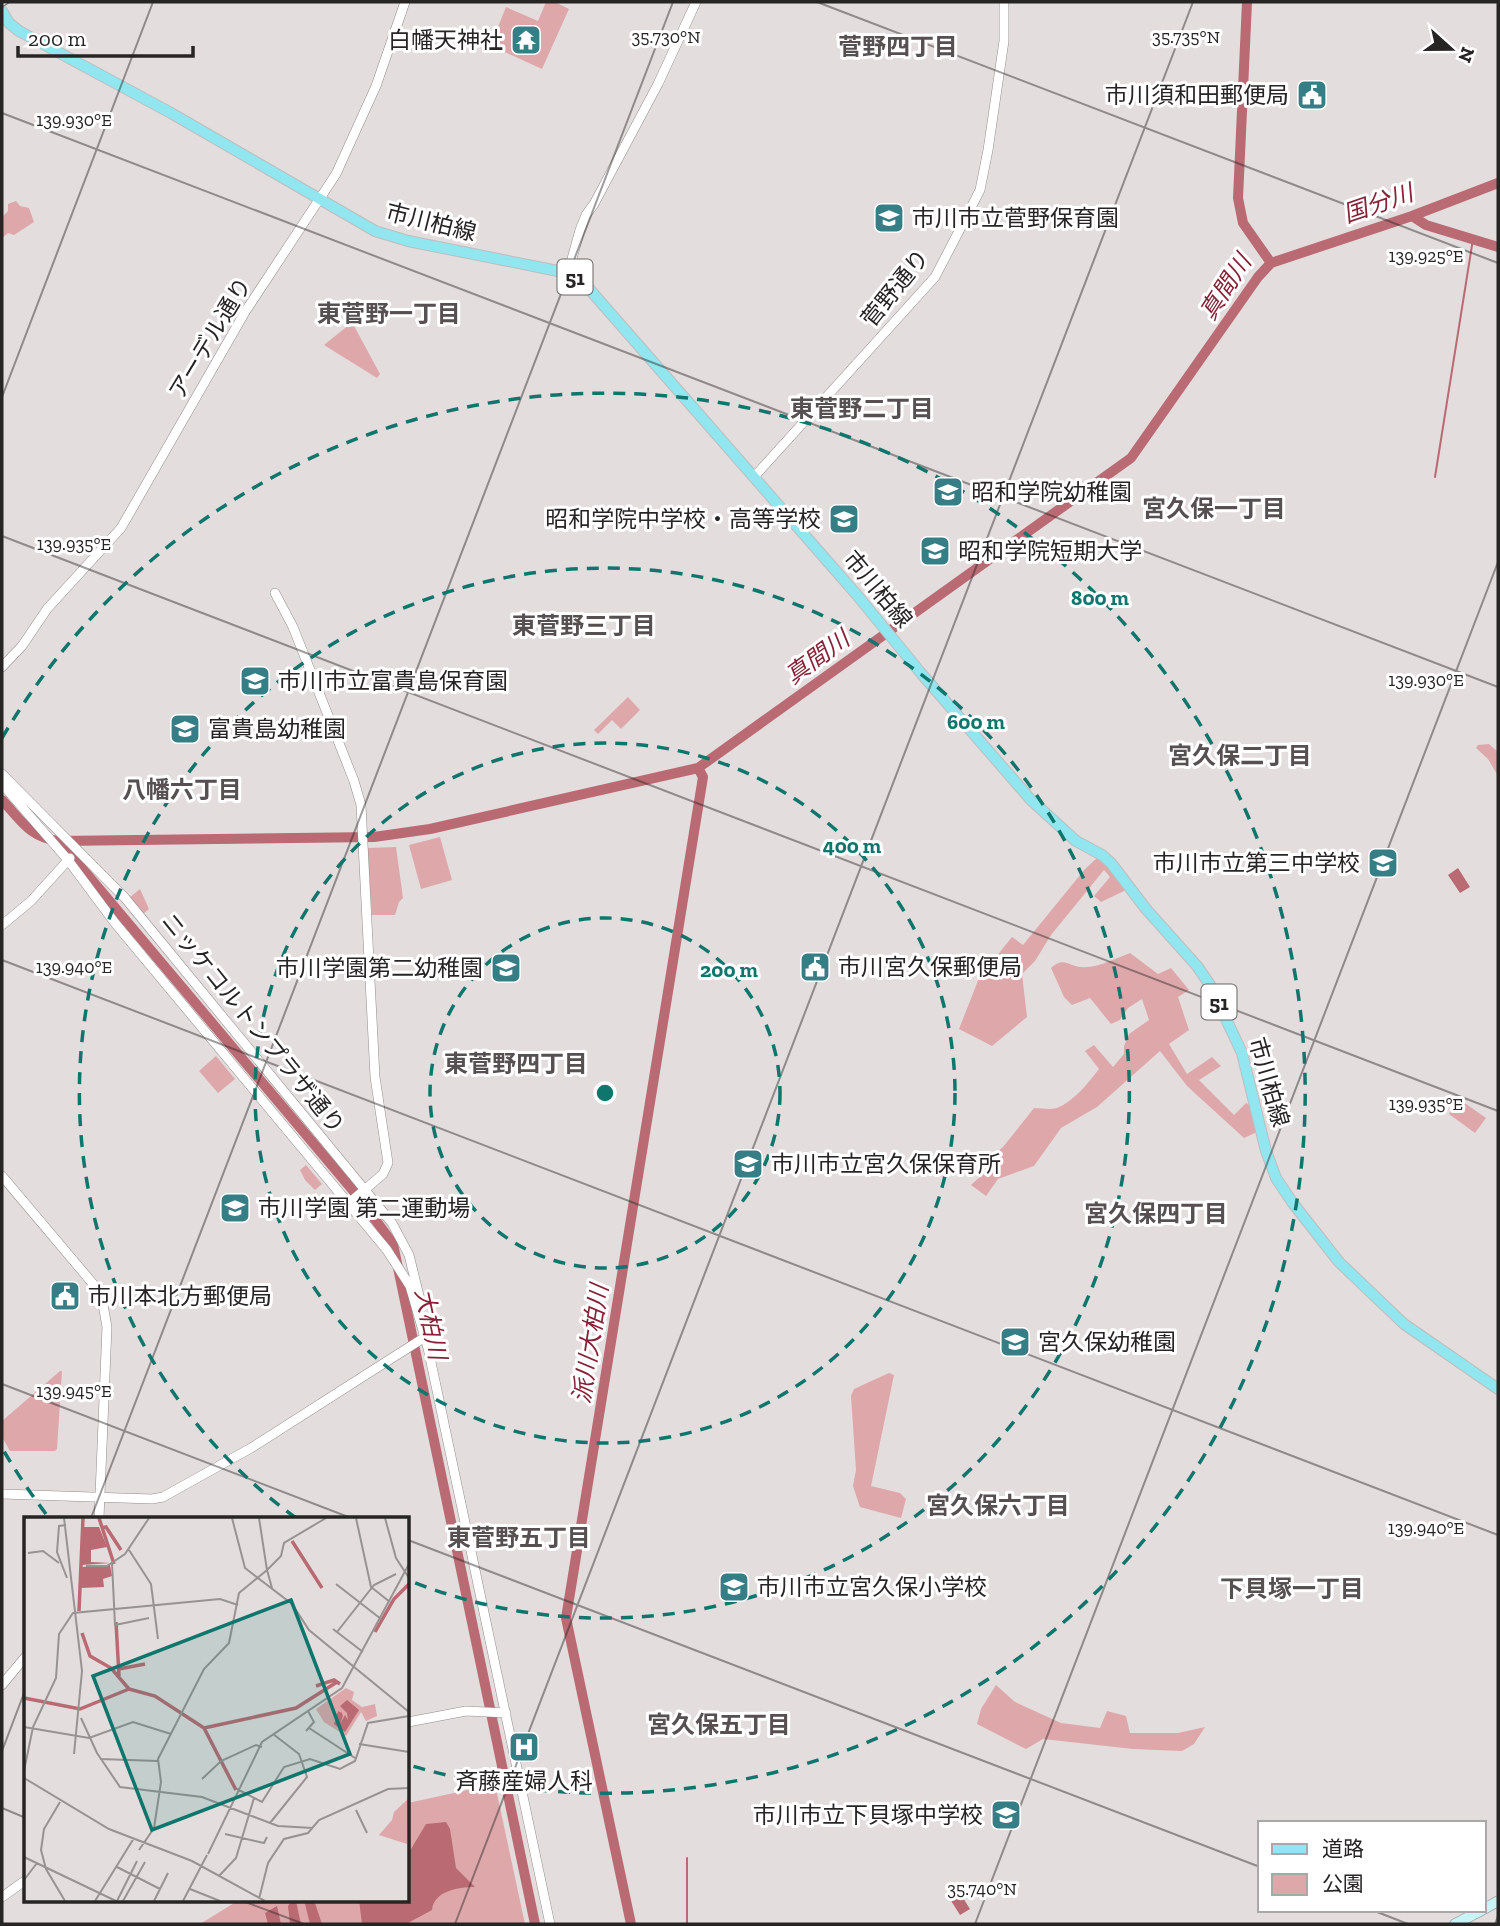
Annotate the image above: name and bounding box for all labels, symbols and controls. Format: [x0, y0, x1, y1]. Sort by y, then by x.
scale bar [18, 14, 192, 58]
north arrow [1416, 14, 1486, 84]
temple icon: 白幡天神社 [509, 23, 543, 57]
text: 200 m [28, 26, 86, 51]
place label: 白幡天神社 [388, 26, 503, 54]
text: 35.730°N [632, 26, 701, 48]
text: 35.735°N [1152, 26, 1220, 48]
district label: 菅野四丁目 [838, 32, 958, 61]
text: N [1453, 44, 1480, 66]
public building icon: 市川須和田郵便局 [1295, 78, 1329, 112]
place label: 市川須和田郵便局 [1105, 81, 1289, 109]
text: 139.930°E [36, 109, 112, 131]
water label: 国分川 [1339, 177, 1420, 228]
street label: 市川柏線 [383, 197, 479, 247]
school or university icon: 市川市立菅野保育園 [872, 201, 906, 235]
place label: 市川市立菅野保育園 [912, 204, 1119, 232]
street label: 菅野通り [855, 243, 935, 333]
text: 139.925°E [1389, 245, 1463, 267]
water label: 真間川 [1193, 246, 1258, 325]
road number: 51 [558, 260, 592, 294]
street label: アーデル通り [163, 272, 257, 404]
district label: 東菅野一丁目 [317, 299, 461, 328]
district label: 東菅野二丁目 [790, 394, 934, 423]
school or university icon: 昭和学院幼稚園 [931, 475, 965, 509]
place label: 昭和学院幼稚園 [971, 478, 1132, 506]
district label: 宮久保一丁目 [1142, 494, 1286, 523]
school or university icon: 昭和学院中学校・高等学校 [827, 502, 861, 536]
place label: 昭和学院中学校・高等学校 [545, 505, 821, 533]
text: 139.935°E [37, 533, 111, 555]
school or university icon: 昭和学院短期大学 [918, 534, 952, 568]
place label: 昭和学院短期大学 [958, 537, 1142, 565]
street label: 市川柏線 [838, 545, 918, 633]
text: 800 m [1071, 585, 1130, 610]
district label: 東菅野三丁目 [512, 611, 656, 640]
water label: 真間川 [779, 622, 857, 690]
school or university icon: 市川市立富貴島保育園 [238, 664, 272, 698]
place label: 市川市立富貴島保育園 [278, 667, 508, 695]
text: 139.930°E [1388, 669, 1464, 691]
text: 600 m [947, 709, 1005, 734]
school or university icon: 富貴島幼稚園 [168, 712, 202, 746]
place label: 富貴島幼稚園 [208, 715, 346, 743]
district label: 宮久保二丁目 [1168, 741, 1312, 770]
district label: 八幡六丁目 [122, 775, 242, 804]
text: 400 m [823, 833, 882, 858]
school or university icon: 市川市立第三中学校 [1366, 846, 1400, 880]
place label: 市川市立第三中学校 [1153, 849, 1360, 877]
street label: ニッケコルトンプラザ通り [155, 907, 351, 1139]
public building icon: 市川宮久保郵便局 [798, 950, 832, 984]
school or university icon: 市川学園第二幼稚園 [489, 951, 523, 985]
place label: 市川宮久保郵便局 [838, 953, 1022, 981]
place label: 市川学園第二幼稚園 [276, 954, 483, 982]
text: 139.940°E [36, 956, 112, 978]
text: 200 m [700, 957, 758, 982]
road number: 51 [1202, 984, 1236, 1020]
street label: 市川柏線 [1243, 1034, 1295, 1130]
district label: 東菅野四丁目 [444, 1049, 588, 1078]
centre of rings [593, 1081, 617, 1105]
text: 139.935°E [1389, 1093, 1463, 1115]
school or university icon: 市川市立宮久保保育所 [731, 1147, 765, 1181]
place label: 市川市立宮久保保育所 [771, 1150, 1001, 1178]
school or university icon: 市川学園 第二運動場 [218, 1191, 252, 1225]
place label: 市川学園 第二運動場 [258, 1194, 470, 1222]
district label: 宮久保四丁目 [1084, 1199, 1228, 1228]
public building icon: 市川本北方郵便局 [48, 1279, 82, 1313]
water label: 派川大柏川 [566, 1280, 614, 1406]
place label: 市川本北方郵便局 [88, 1282, 272, 1310]
water label: 大柏川 [409, 1286, 453, 1365]
school or university icon: 宮久保幼稚園 [998, 1325, 1032, 1359]
place label: 宮久保幼稚園 [1038, 1328, 1176, 1356]
text: 139.945°E [36, 1380, 112, 1402]
district label: 宮久保六丁目 [926, 1491, 1070, 1520]
inset map [24, 1517, 410, 1902]
text: 139.940°E [1388, 1517, 1464, 1539]
district label: 東菅野五丁目 [447, 1523, 591, 1552]
school or university icon: 市川市立宮久保小学校 [717, 1570, 751, 1604]
place label: 市川市立宮久保小学校 [757, 1573, 987, 1601]
district label: 下貝塚一丁目 [1220, 1574, 1364, 1603]
district label: 宮久保五丁目 [647, 1710, 791, 1739]
hospital icon: 斉藤産婦人科 [507, 1730, 541, 1764]
place label: 斉藤産婦人科 [455, 1767, 593, 1795]
school or university icon: 市川市立下貝塚中学校 [989, 1798, 1023, 1832]
place label: 市川市立下貝塚中学校 [753, 1801, 983, 1829]
legend [1258, 1821, 1486, 1912]
text: 道路 [1322, 1836, 1364, 1861]
text: 公園 [1322, 1871, 1364, 1896]
text: 35.740°N [947, 1878, 1017, 1900]

